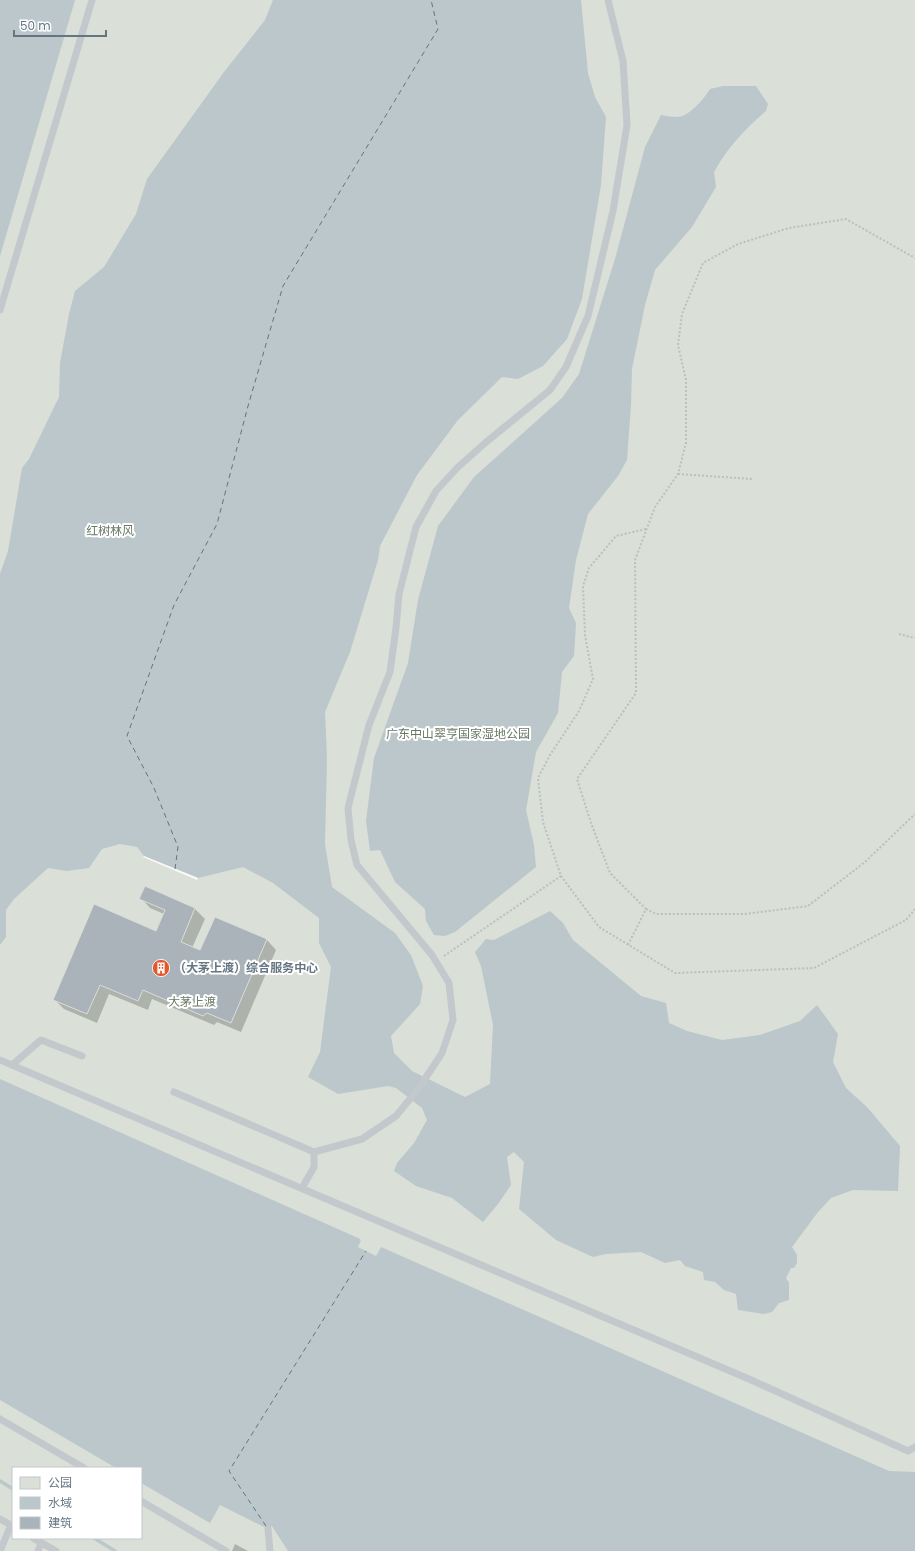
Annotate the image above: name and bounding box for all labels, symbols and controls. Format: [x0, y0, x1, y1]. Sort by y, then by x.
scale bar [14, 12, 106, 38]
text: 50 m [20, 17, 51, 34]
park label: 红树林风 [86, 522, 134, 539]
park label: 广东中山翠亨国家湿地公园 [386, 725, 530, 742]
building icon: （大茅上渡）综合服务中心 [151, 958, 171, 978]
place label: （大茅上渡）综合服务中心 [174, 959, 318, 976]
park label: 大茅上渡 [168, 993, 216, 1010]
legend [12, 1467, 142, 1539]
text: 公园 [48, 1474, 72, 1491]
text: 水域 [48, 1494, 72, 1511]
text: 建筑 [48, 1514, 72, 1531]

